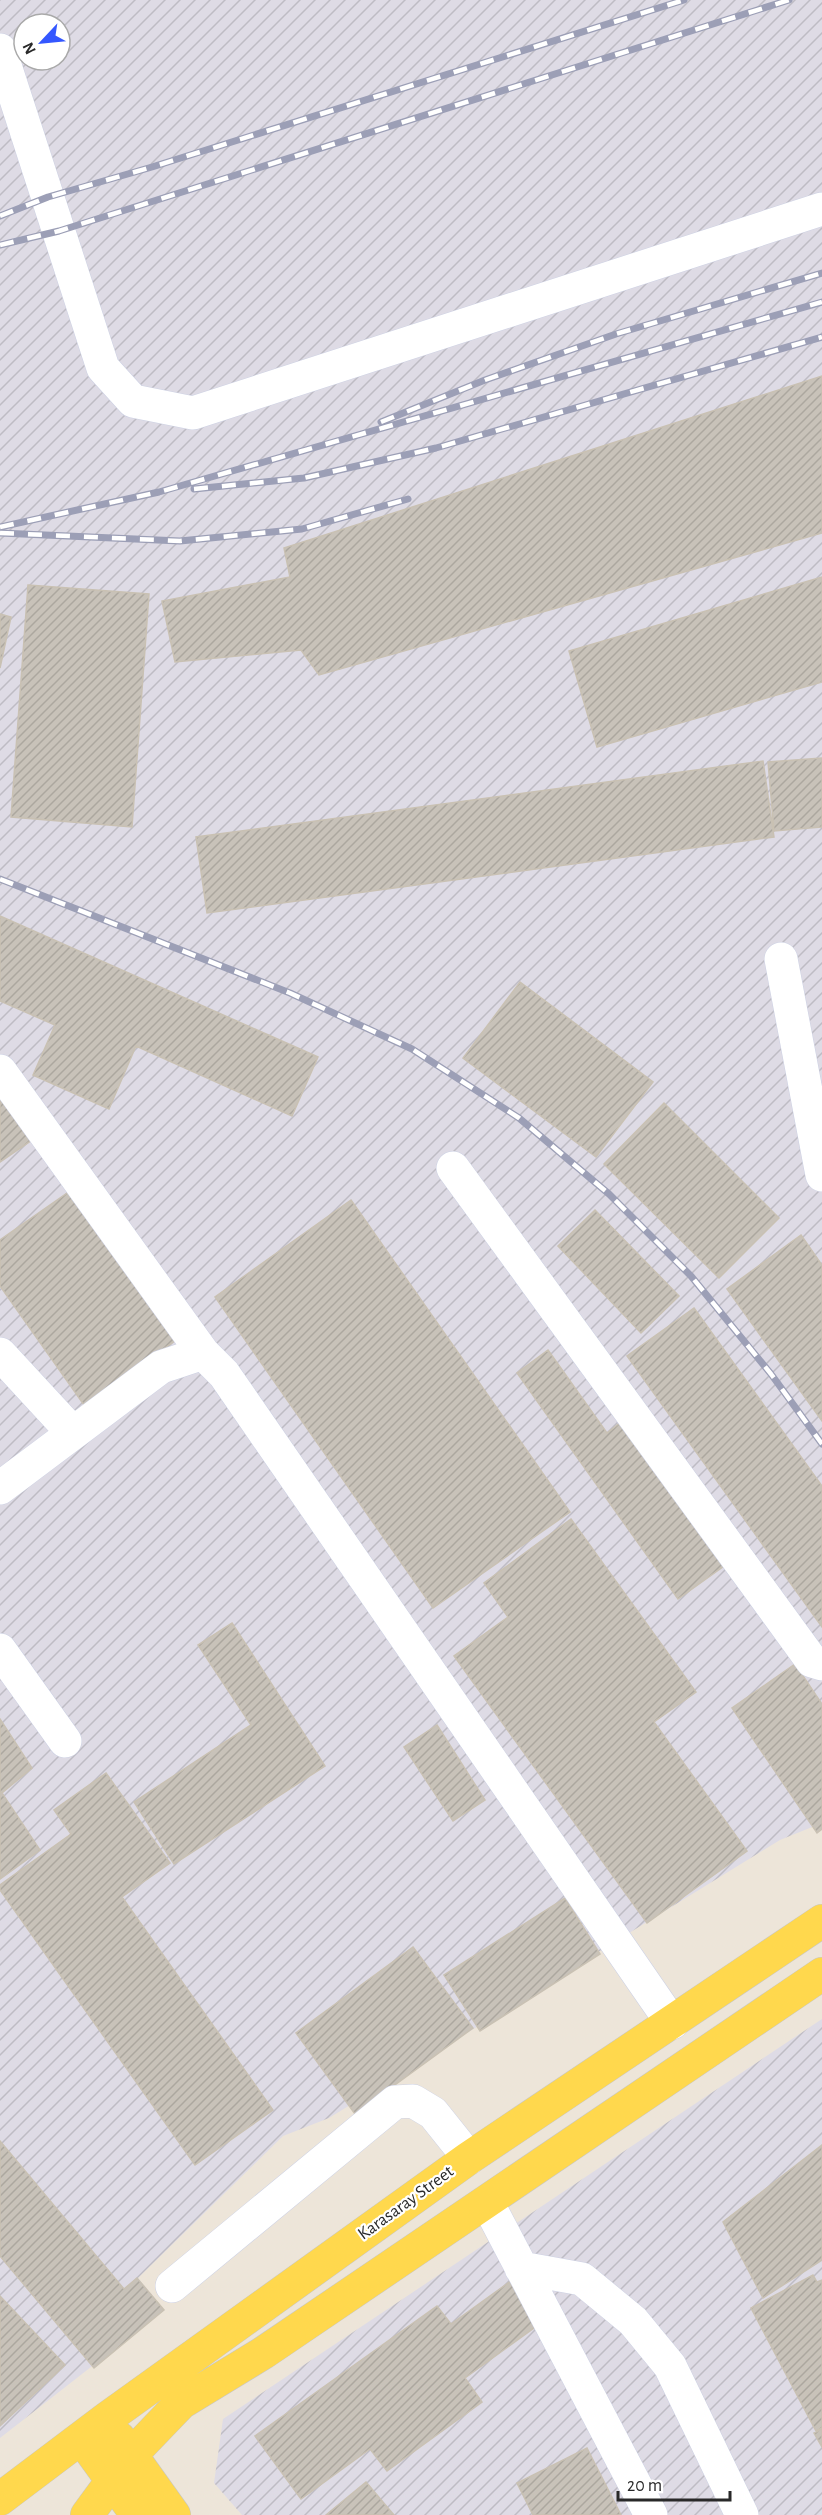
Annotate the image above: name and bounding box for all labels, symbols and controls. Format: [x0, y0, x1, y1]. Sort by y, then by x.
north arrow [12, 12, 72, 72]
text: N [20, 40, 39, 57]
street label: Karasaray Street [355, 2162, 457, 2244]
scale bar [618, 2464, 730, 2502]
text: 20 m [627, 2477, 662, 2495]

